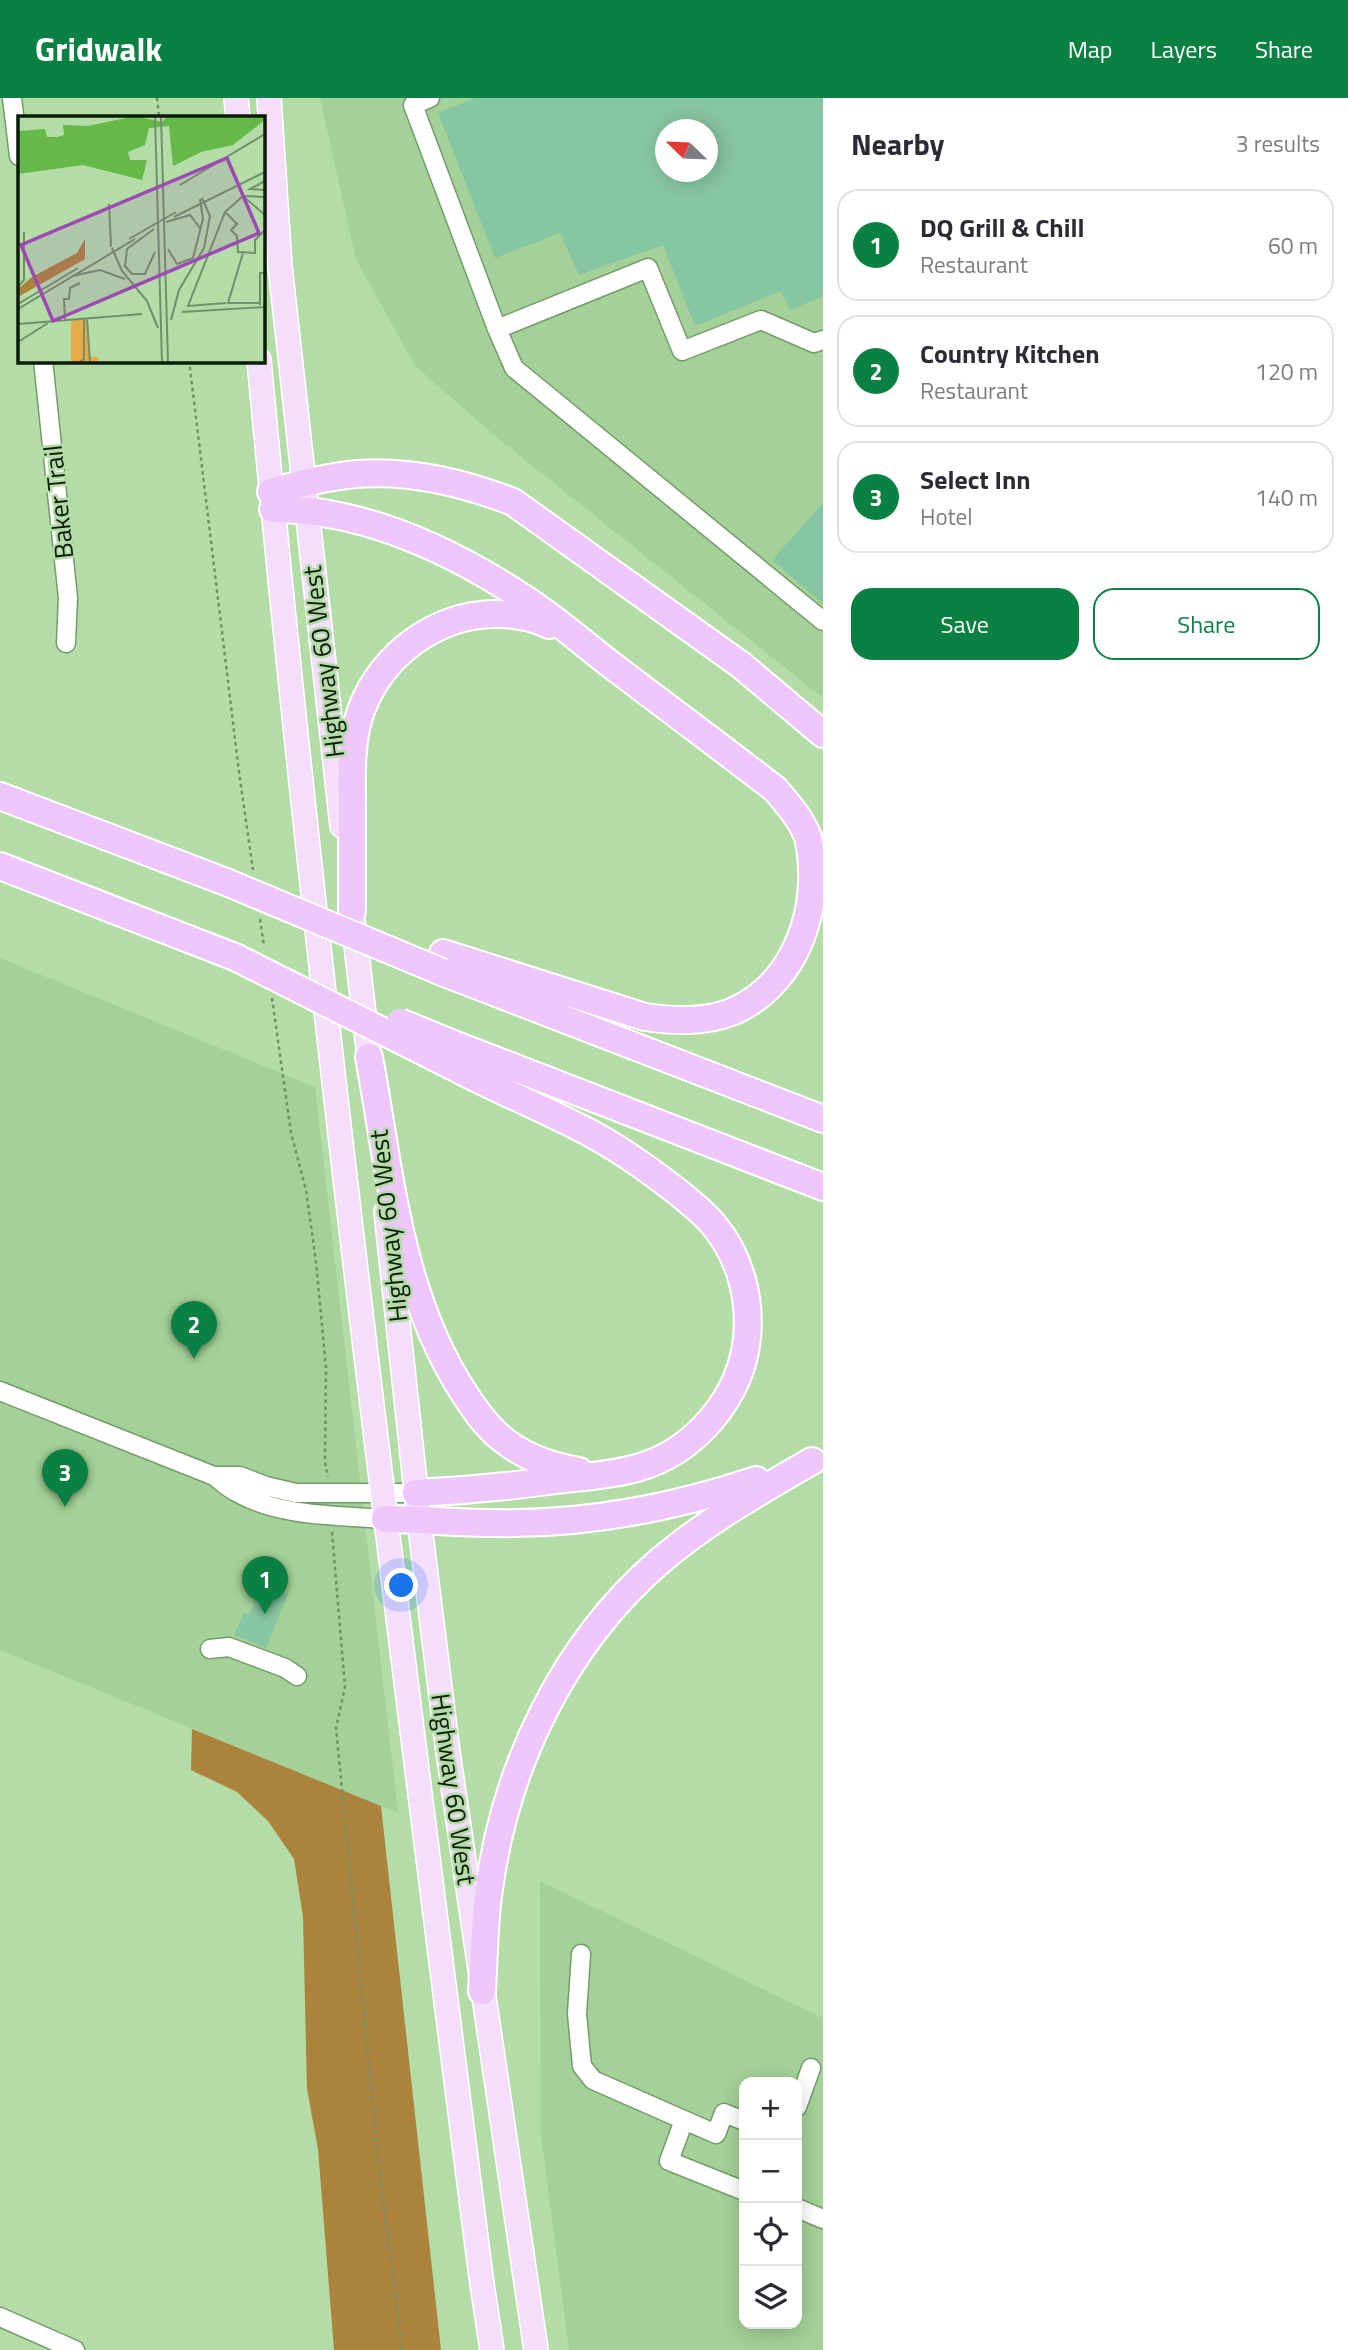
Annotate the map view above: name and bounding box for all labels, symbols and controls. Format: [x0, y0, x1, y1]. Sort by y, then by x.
text: Gridwalk [35, 24, 162, 74]
text: Map [1068, 31, 1113, 67]
text: Layers [1151, 31, 1217, 67]
text: Share [1255, 31, 1313, 67]
inset map [18, 116, 264, 362]
north arrow [655, 119, 718, 182]
text: Nearby [851, 121, 944, 167]
text: 3 results [1236, 126, 1320, 161]
text: DQ Grill & Chill [920, 208, 1084, 247]
text: 1 [870, 228, 882, 263]
text: 60 m [1268, 228, 1318, 263]
text: Restaurant [920, 247, 1028, 282]
text: Country Kitchen [920, 334, 1100, 373]
text: 2 [870, 354, 882, 389]
text: 120 m [1255, 354, 1318, 389]
text: Restaurant [920, 373, 1028, 408]
street label: Baker Trail [33, 443, 83, 561]
text: Select Inn [920, 460, 1031, 499]
text: 3 [870, 480, 882, 515]
text: 140 m [1255, 480, 1318, 515]
text: Hotel [920, 499, 972, 534]
street label: Highway 60 West [292, 564, 354, 760]
button: Save [851, 588, 1079, 660]
button: Share [1093, 588, 1320, 660]
street label: Highway 60 West [359, 1128, 417, 1324]
pin: 2 [171, 1301, 217, 1359]
pin: 3 [42, 1449, 88, 1507]
pin: 1 [242, 1556, 288, 1614]
your location [384, 1568, 418, 1602]
street label: Highway 60 West [421, 1691, 487, 1887]
map controls [739, 2077, 802, 2329]
button: + [739, 2077, 802, 2140]
button: − [739, 2140, 802, 2203]
button: locate [739, 2203, 802, 2266]
button: layers [739, 2266, 802, 2329]

